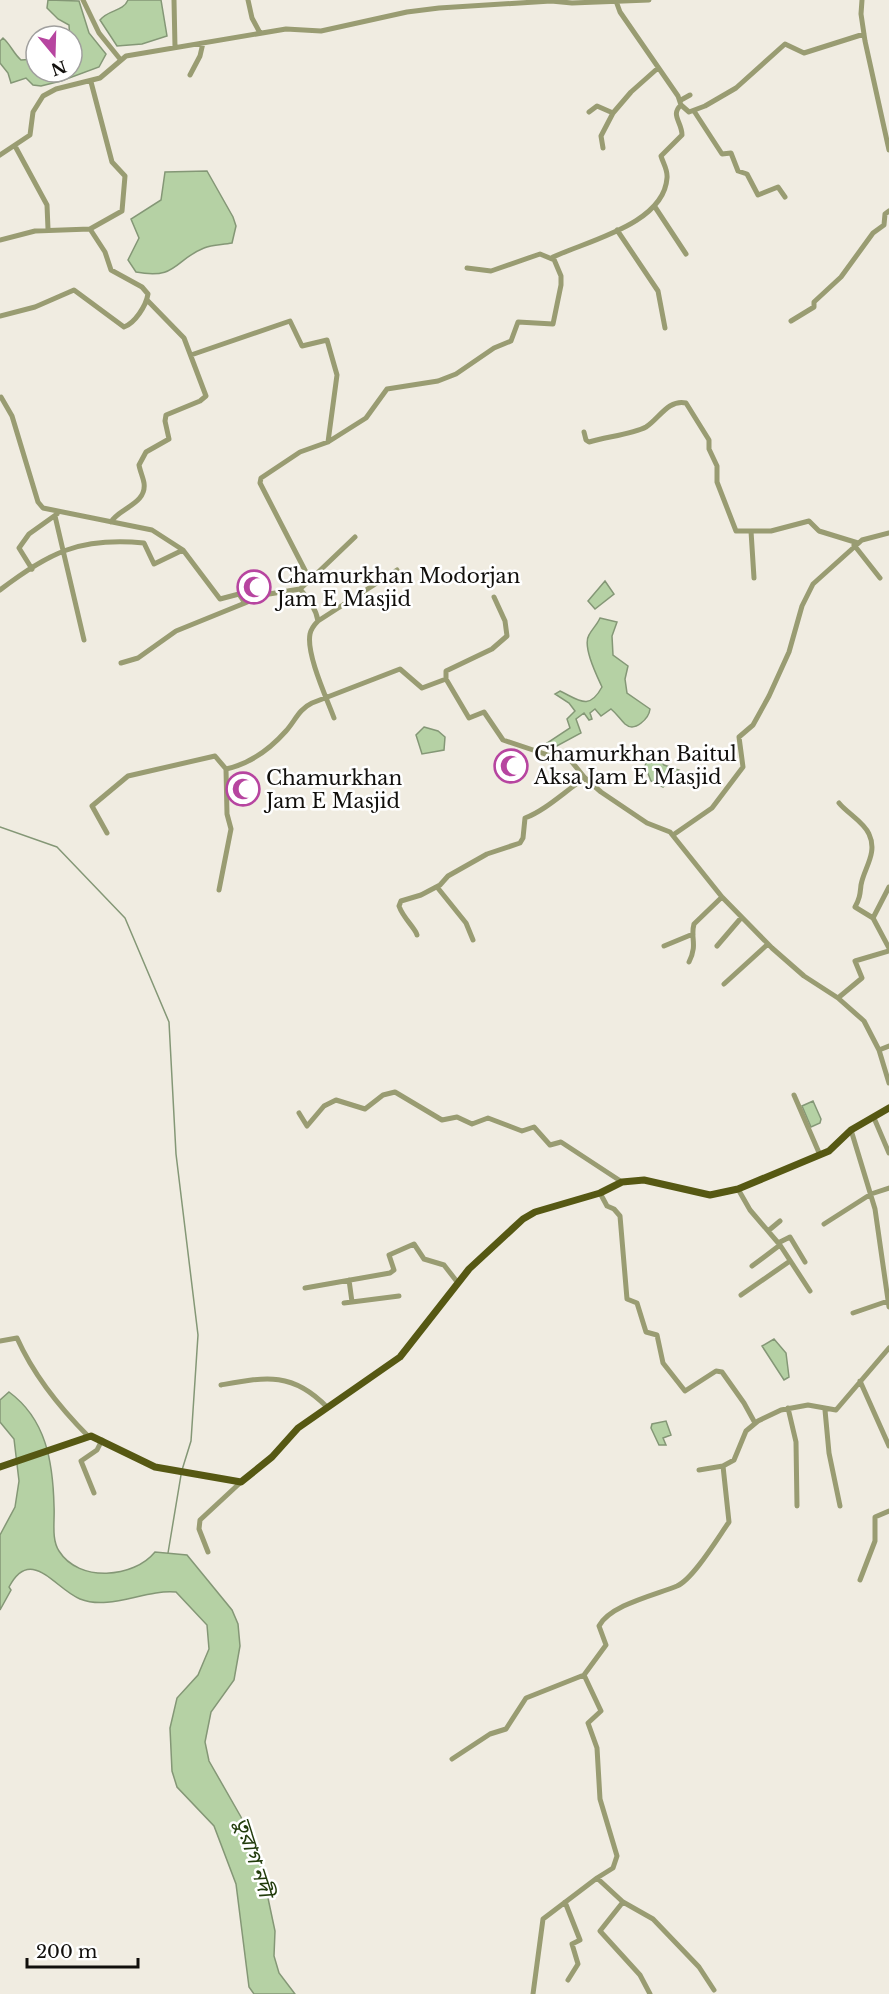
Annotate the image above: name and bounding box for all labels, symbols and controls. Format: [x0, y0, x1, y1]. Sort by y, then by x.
north arrow [24, 24, 84, 84]
text: N [49, 56, 69, 80]
place label: Chamurkhan Modorjan Jam E Masjid [274, 564, 521, 611]
mosque icon: Chamurkhan Modorjan Jam E Masjid [236, 569, 272, 605]
place label: Chamurkhan Baitul Aksa Jam E Masjid [533, 742, 737, 789]
mosque icon: Chamurkhan Baitul Aksa Jam E Masjid [493, 748, 529, 784]
place label: Chamurkhan Jam E Masjid [263, 766, 402, 813]
mosque icon: Chamurkhan Jam E Masjid [225, 771, 261, 807]
water label: তুরাগ নদী [229, 1814, 280, 1904]
scale bar [27, 1931, 138, 1969]
text: 200 m [36, 1941, 97, 1963]

